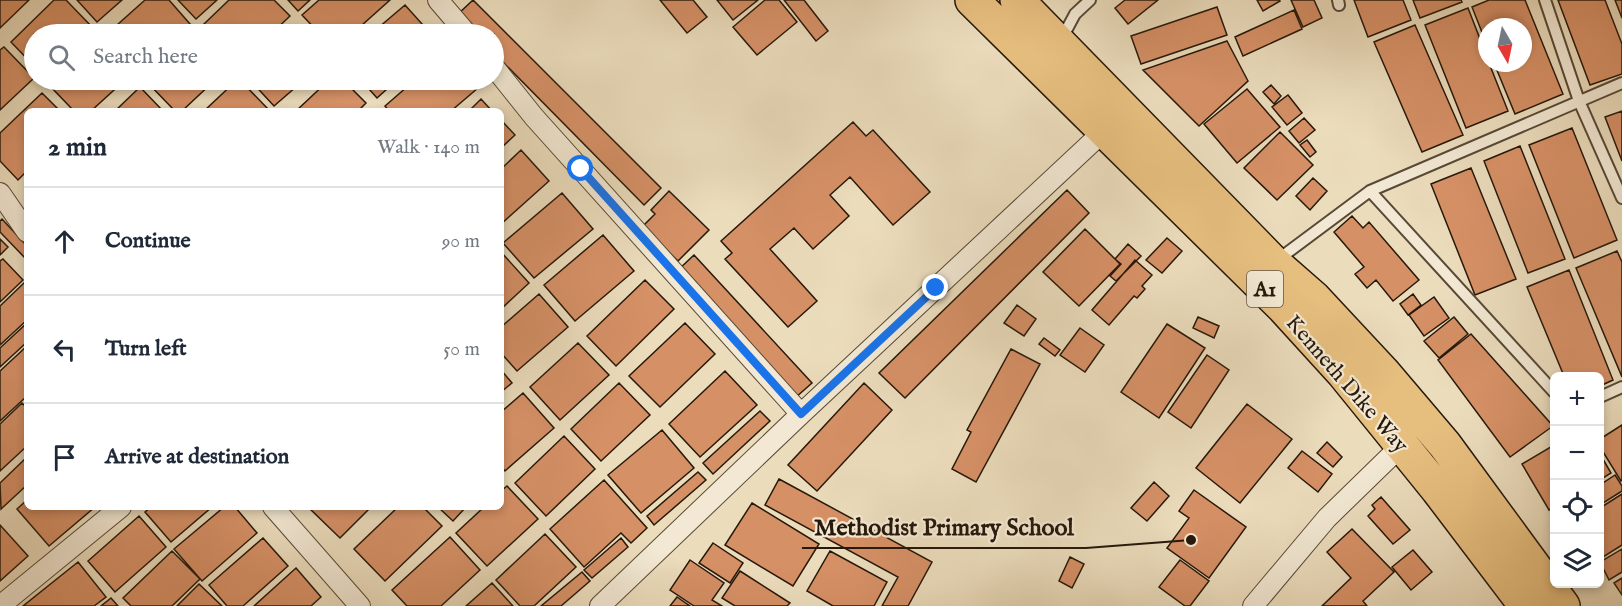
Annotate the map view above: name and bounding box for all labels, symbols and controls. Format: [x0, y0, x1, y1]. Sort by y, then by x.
north arrow [1478, 18, 1532, 72]
search box [24, 24, 504, 90]
icon: search [45, 41, 78, 74]
text: Search here [93, 43, 198, 71]
text: 2 min [48, 131, 107, 164]
text: Walk · 140 m [377, 135, 480, 160]
route start [567, 155, 593, 181]
icon: ahead [48, 225, 81, 258]
text: Continue [105, 227, 191, 255]
text: 90 m [442, 229, 480, 254]
road number: A1 [1247, 271, 1283, 307]
route end [922, 274, 948, 300]
street label: Kenneth Dike Way [1279, 310, 1414, 459]
icon: left [48, 333, 81, 366]
text: Turn left [105, 335, 187, 363]
text: 50 m [443, 337, 480, 362]
map controls [1550, 372, 1604, 588]
button: + [1550, 372, 1604, 426]
button: − [1550, 426, 1604, 480]
icon: arrive [48, 441, 81, 474]
text: Arrive at destination [105, 443, 289, 471]
button: locate [1550, 480, 1604, 534]
callout: Methodist Primary School [802, 506, 1086, 548]
text: Methodist Primary School [814, 513, 1074, 544]
button: layers [1550, 534, 1604, 588]

